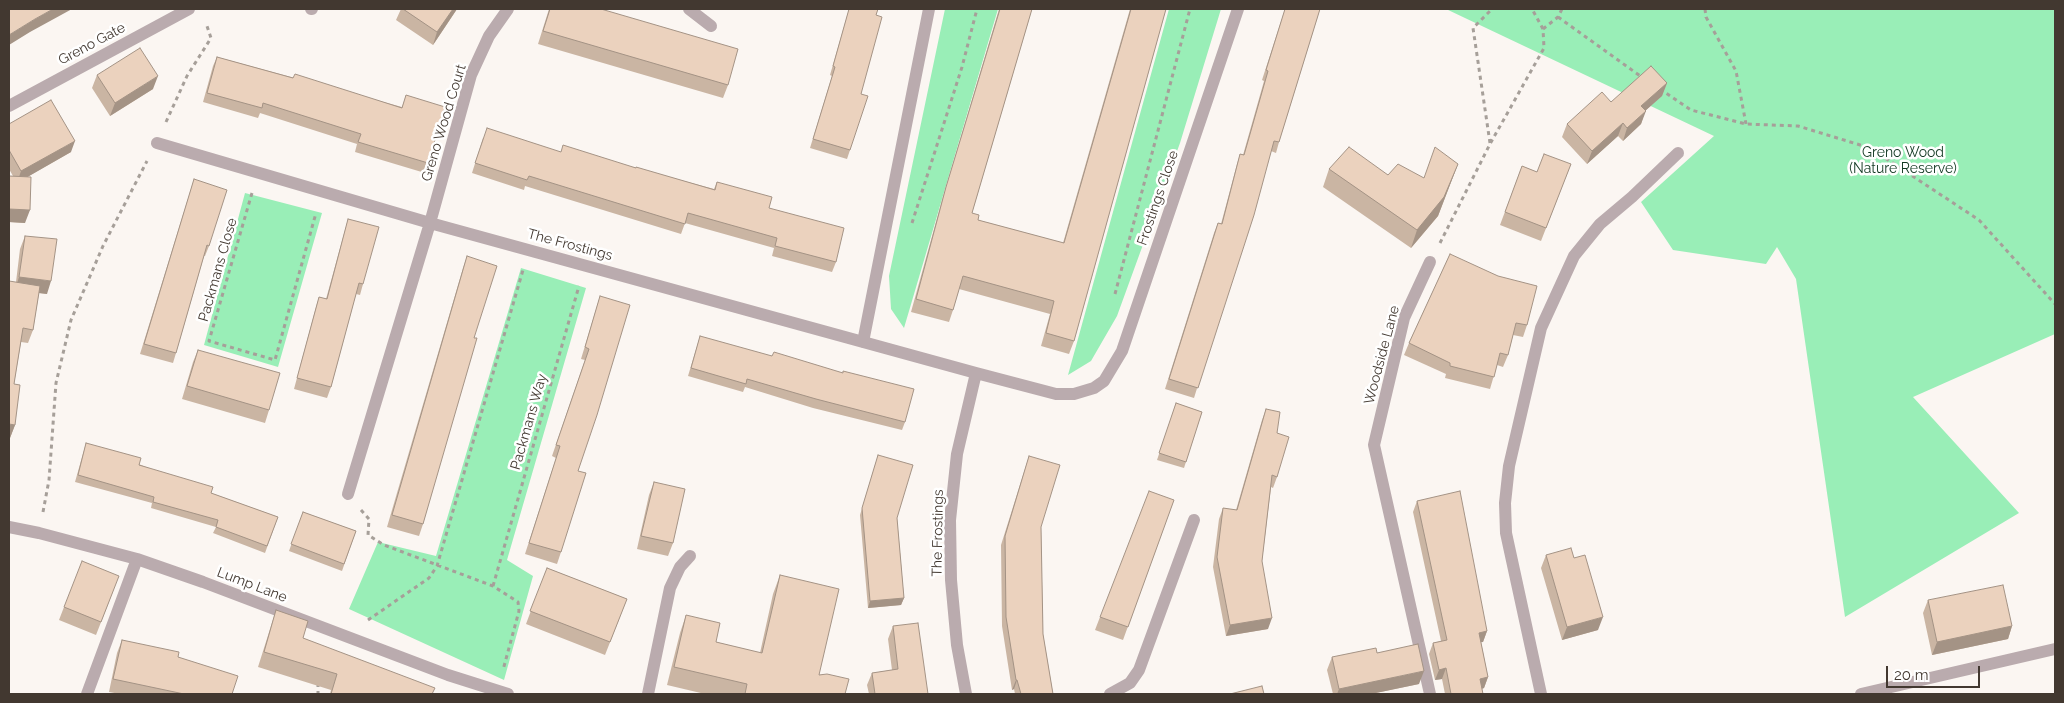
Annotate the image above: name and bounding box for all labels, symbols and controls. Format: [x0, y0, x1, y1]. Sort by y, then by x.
street label: Greno Gate [56, 19, 128, 69]
street label: Greno Wood Court [418, 62, 470, 184]
park label: Greno Wood (Nature Reserve) [1849, 145, 1957, 178]
street label: Frostings Close [1134, 148, 1182, 248]
street label: Packmans Close [195, 216, 241, 324]
street label: The Frostings [526, 226, 614, 264]
street label: Woodside Lane [1361, 304, 1403, 406]
street label: Packmans Way [507, 372, 551, 472]
street label: The Frostings [929, 489, 947, 577]
street label: Lump Lane [215, 564, 289, 606]
scale bar [1889, 656, 1983, 688]
text: 20 m [1894, 666, 1929, 684]

